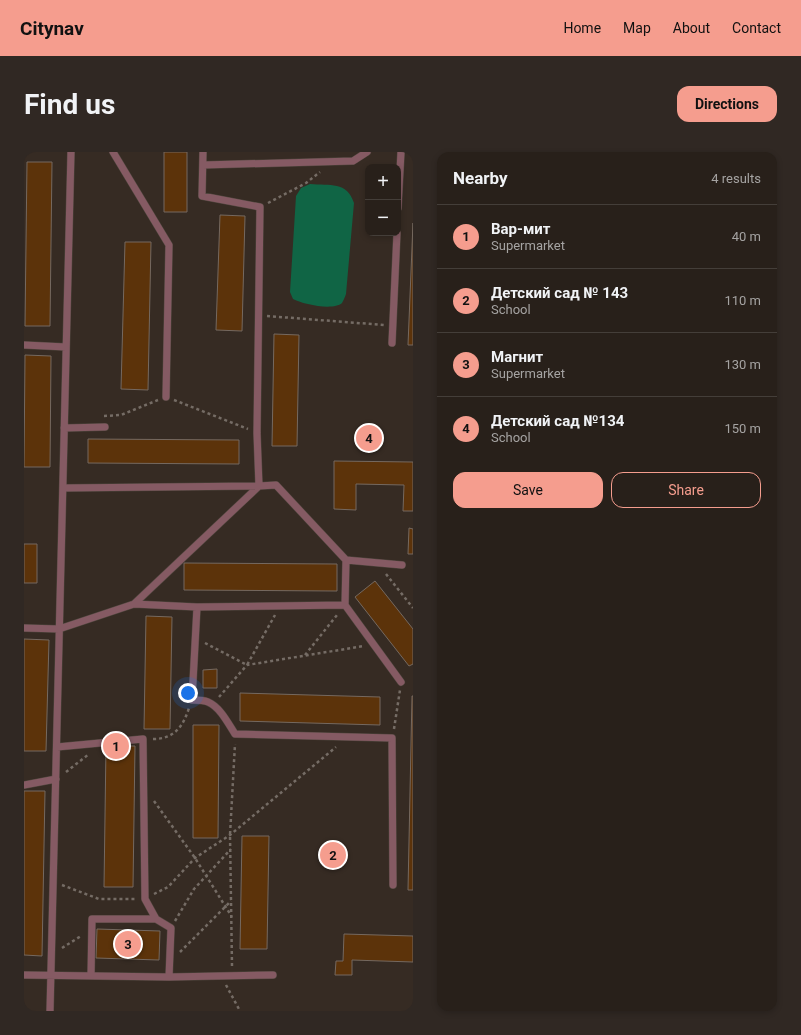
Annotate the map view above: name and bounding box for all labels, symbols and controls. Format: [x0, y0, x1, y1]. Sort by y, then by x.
text: Citynav [20, 17, 84, 40]
text: Home [563, 20, 601, 36]
text: Map [623, 20, 651, 36]
text: About [673, 20, 710, 36]
text: Contact [732, 20, 781, 36]
button: Directions [677, 86, 777, 122]
text: Find us [24, 88, 115, 121]
map controls [365, 164, 401, 236]
button: + [365, 164, 401, 200]
text: Nearby [453, 168, 508, 188]
text: 4 results [711, 171, 761, 186]
button: − [365, 200, 401, 236]
text: Вар-мит [491, 220, 551, 238]
text: 1 [462, 229, 470, 244]
text: 40 m [732, 229, 761, 244]
text: Supermarket [491, 238, 565, 253]
text: Детский сад № 143 [491, 284, 628, 302]
text: 2 [462, 293, 470, 308]
text: 110 m [724, 293, 761, 308]
text: School [491, 302, 531, 317]
text: Магнит [491, 348, 543, 366]
text: 3 [462, 357, 470, 372]
text: 130 m [724, 357, 761, 372]
text: Supermarket [491, 366, 565, 381]
text: Детский сад №134 [491, 412, 624, 430]
text: 4 [462, 421, 470, 436]
text: 150 m [724, 421, 761, 436]
pin: 4 [356, 423, 382, 453]
text: School [491, 430, 531, 445]
button: Save [453, 472, 603, 508]
button: Share [611, 472, 761, 508]
your location [178, 683, 198, 703]
pin: 1 [103, 731, 129, 761]
pin: 2 [320, 840, 346, 870]
pin: 3 [115, 929, 141, 959]

